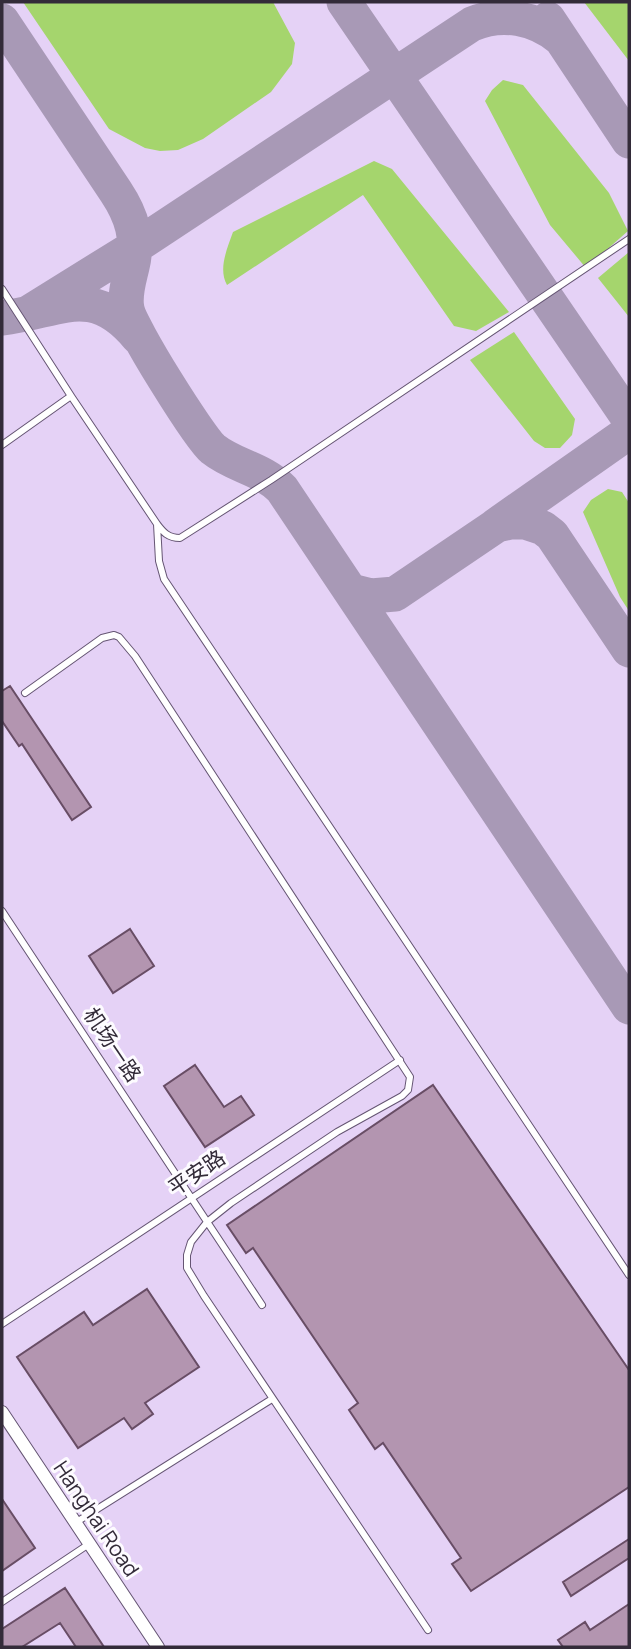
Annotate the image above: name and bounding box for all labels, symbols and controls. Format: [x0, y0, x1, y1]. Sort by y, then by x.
street label: 机场一路 [78, 1002, 148, 1087]
street label: 平安路 [162, 1143, 230, 1201]
street label: Hanghai Road [48, 1455, 146, 1582]

